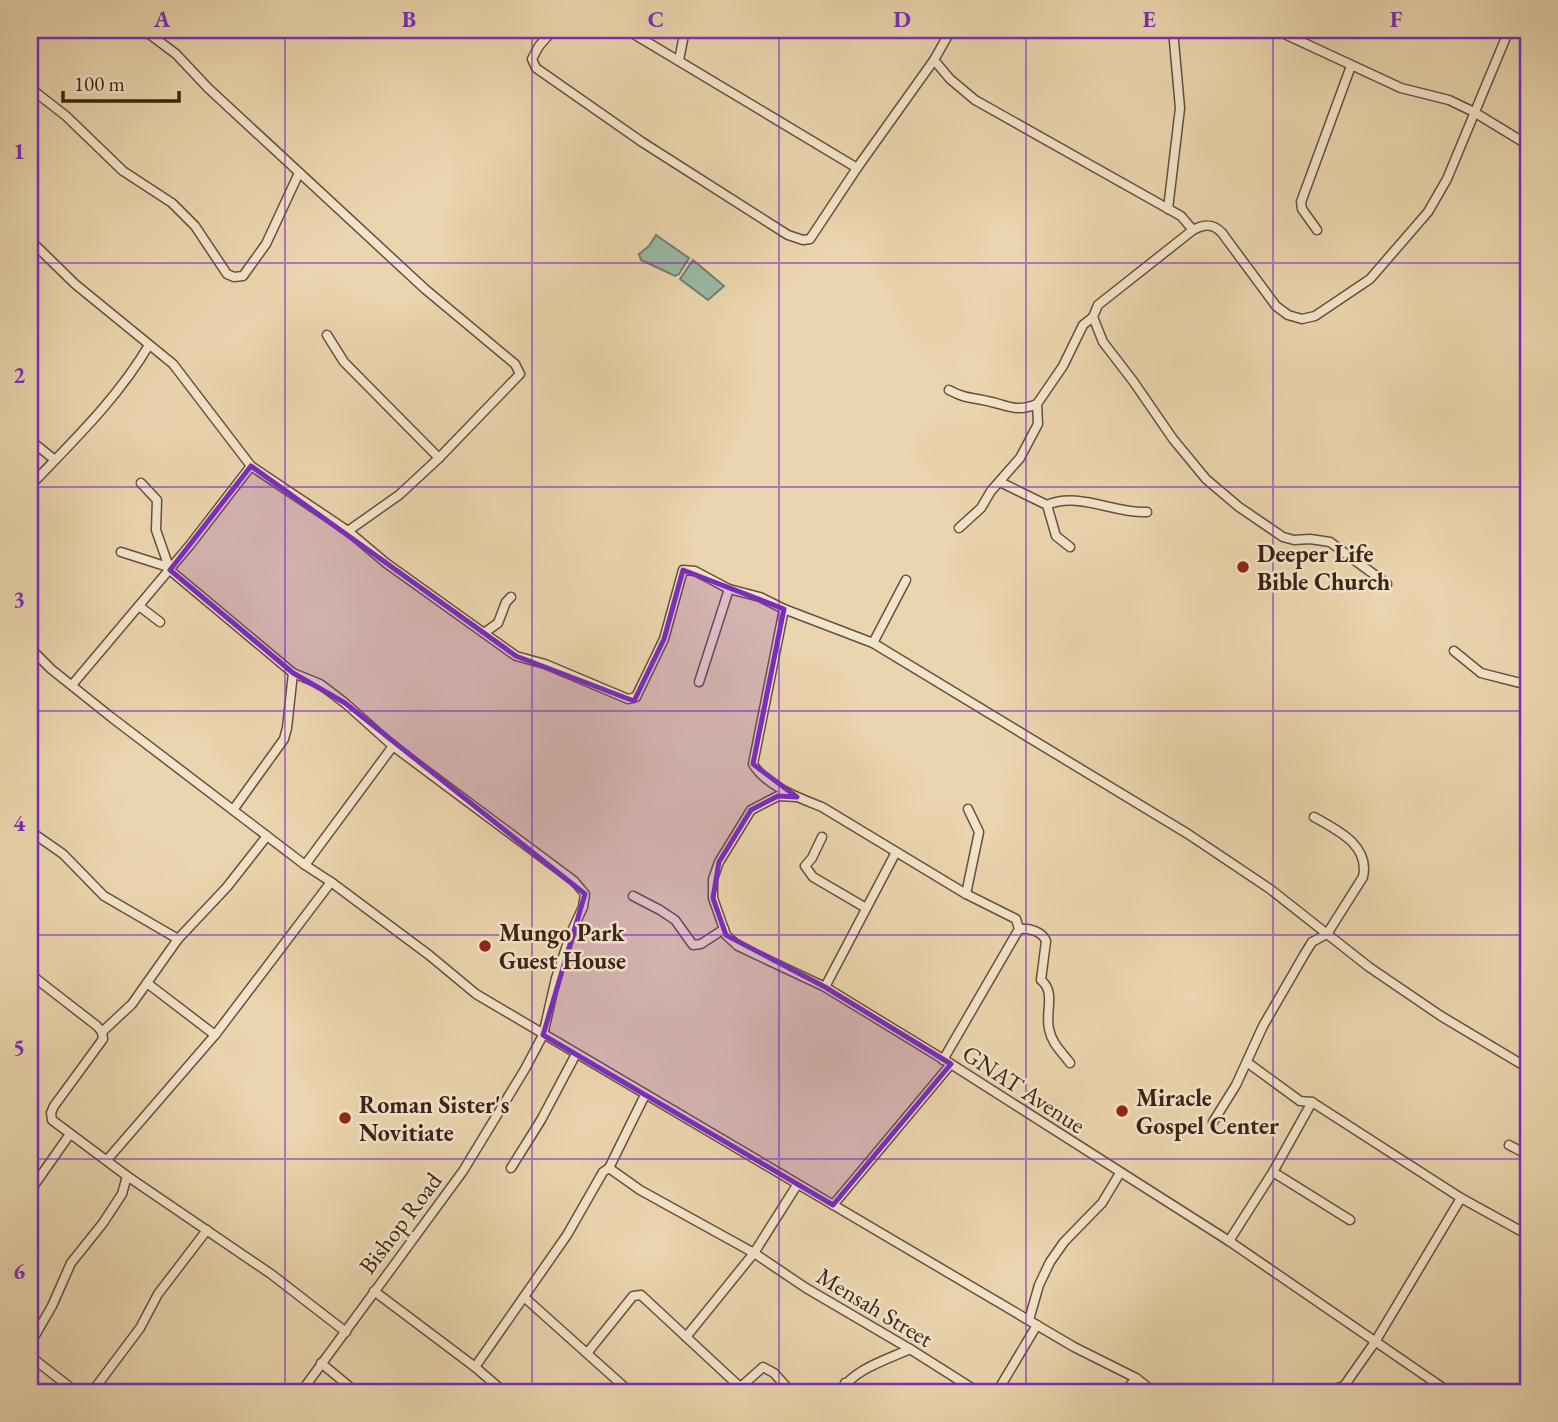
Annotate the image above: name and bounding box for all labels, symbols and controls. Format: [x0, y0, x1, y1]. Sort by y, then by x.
text: A [153, 4, 171, 34]
text: B [402, 4, 416, 34]
text: C [648, 4, 664, 34]
text: D [893, 4, 911, 34]
text: E [1142, 4, 1156, 34]
text: F [1390, 4, 1403, 34]
scale bar [63, 60, 178, 104]
text: 100 m [74, 70, 125, 97]
text: 1 [13, 136, 25, 166]
text: 2 [13, 360, 25, 390]
place label: Deeper Life Bible Church [1257, 538, 1391, 597]
marker: Deeper Life Bible Church [1235, 559, 1251, 575]
text: 3 [13, 584, 25, 614]
text: 4 [13, 808, 26, 838]
place label: Mungo Park Guest House [499, 917, 626, 976]
marker: Mungo Park Guest House [477, 938, 493, 954]
text: 5 [13, 1032, 25, 1062]
street label: GNAT Avenue [957, 1038, 1091, 1140]
place label: Miracle Gospel Center [1136, 1082, 1279, 1141]
place label: Roman Sister's Novitiate [359, 1089, 509, 1148]
marker: Miracle Gospel Center [1114, 1103, 1130, 1119]
marker: Roman Sister's Novitiate [337, 1110, 353, 1126]
street label: Bishop Road [352, 1165, 449, 1280]
text: 6 [13, 1256, 25, 1286]
street label: Mensah Street [811, 1260, 939, 1354]

